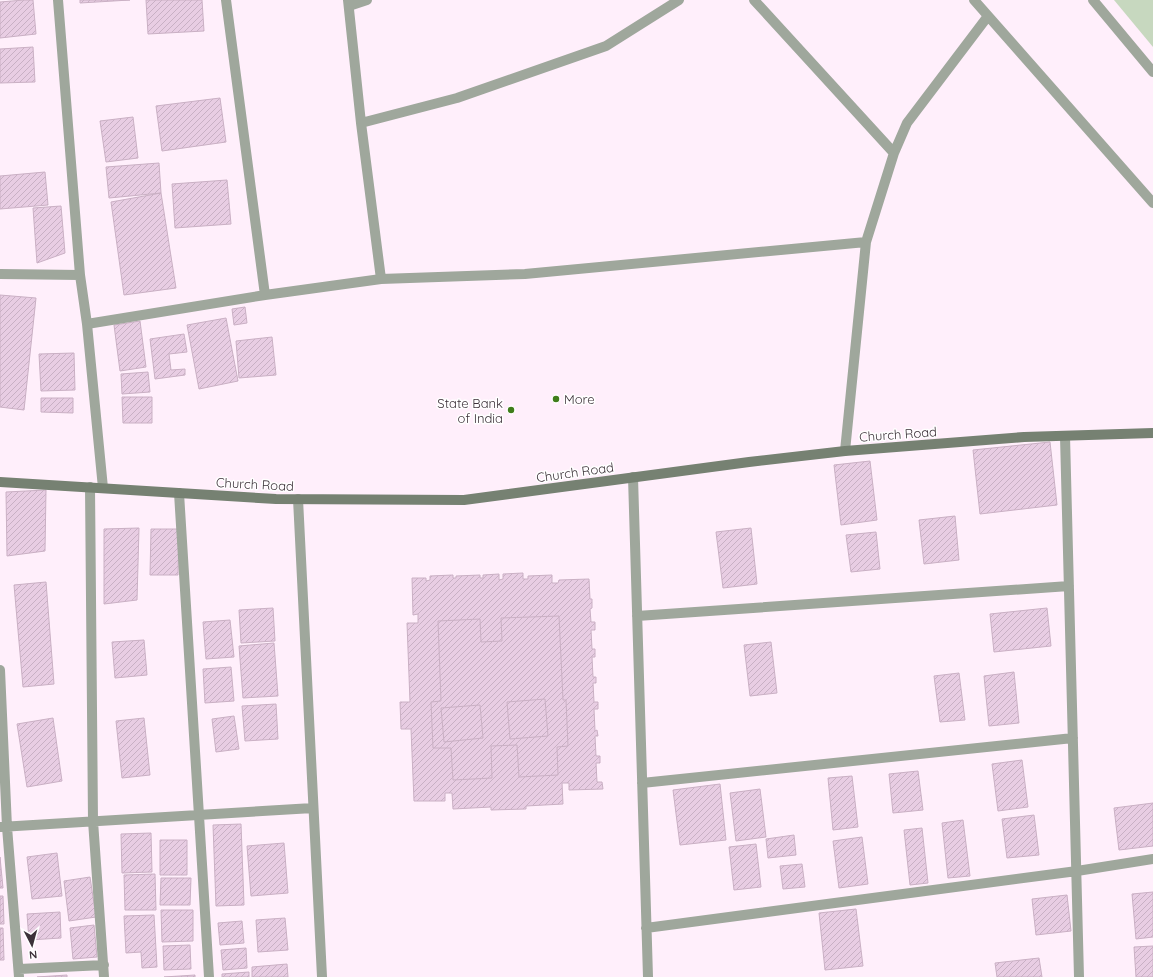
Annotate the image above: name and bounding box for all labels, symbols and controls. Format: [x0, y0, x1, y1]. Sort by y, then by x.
place label: More [564, 391, 595, 407]
marker: More [551, 394, 561, 404]
place label: State Bank of India [437, 395, 503, 426]
marker: State Bank of India [506, 405, 516, 415]
street label: Church Road [859, 423, 937, 445]
street label: Church Road [535, 459, 615, 485]
street label: Church Road [216, 474, 294, 494]
north arrow [12, 925, 52, 965]
text: N [28, 948, 38, 962]

